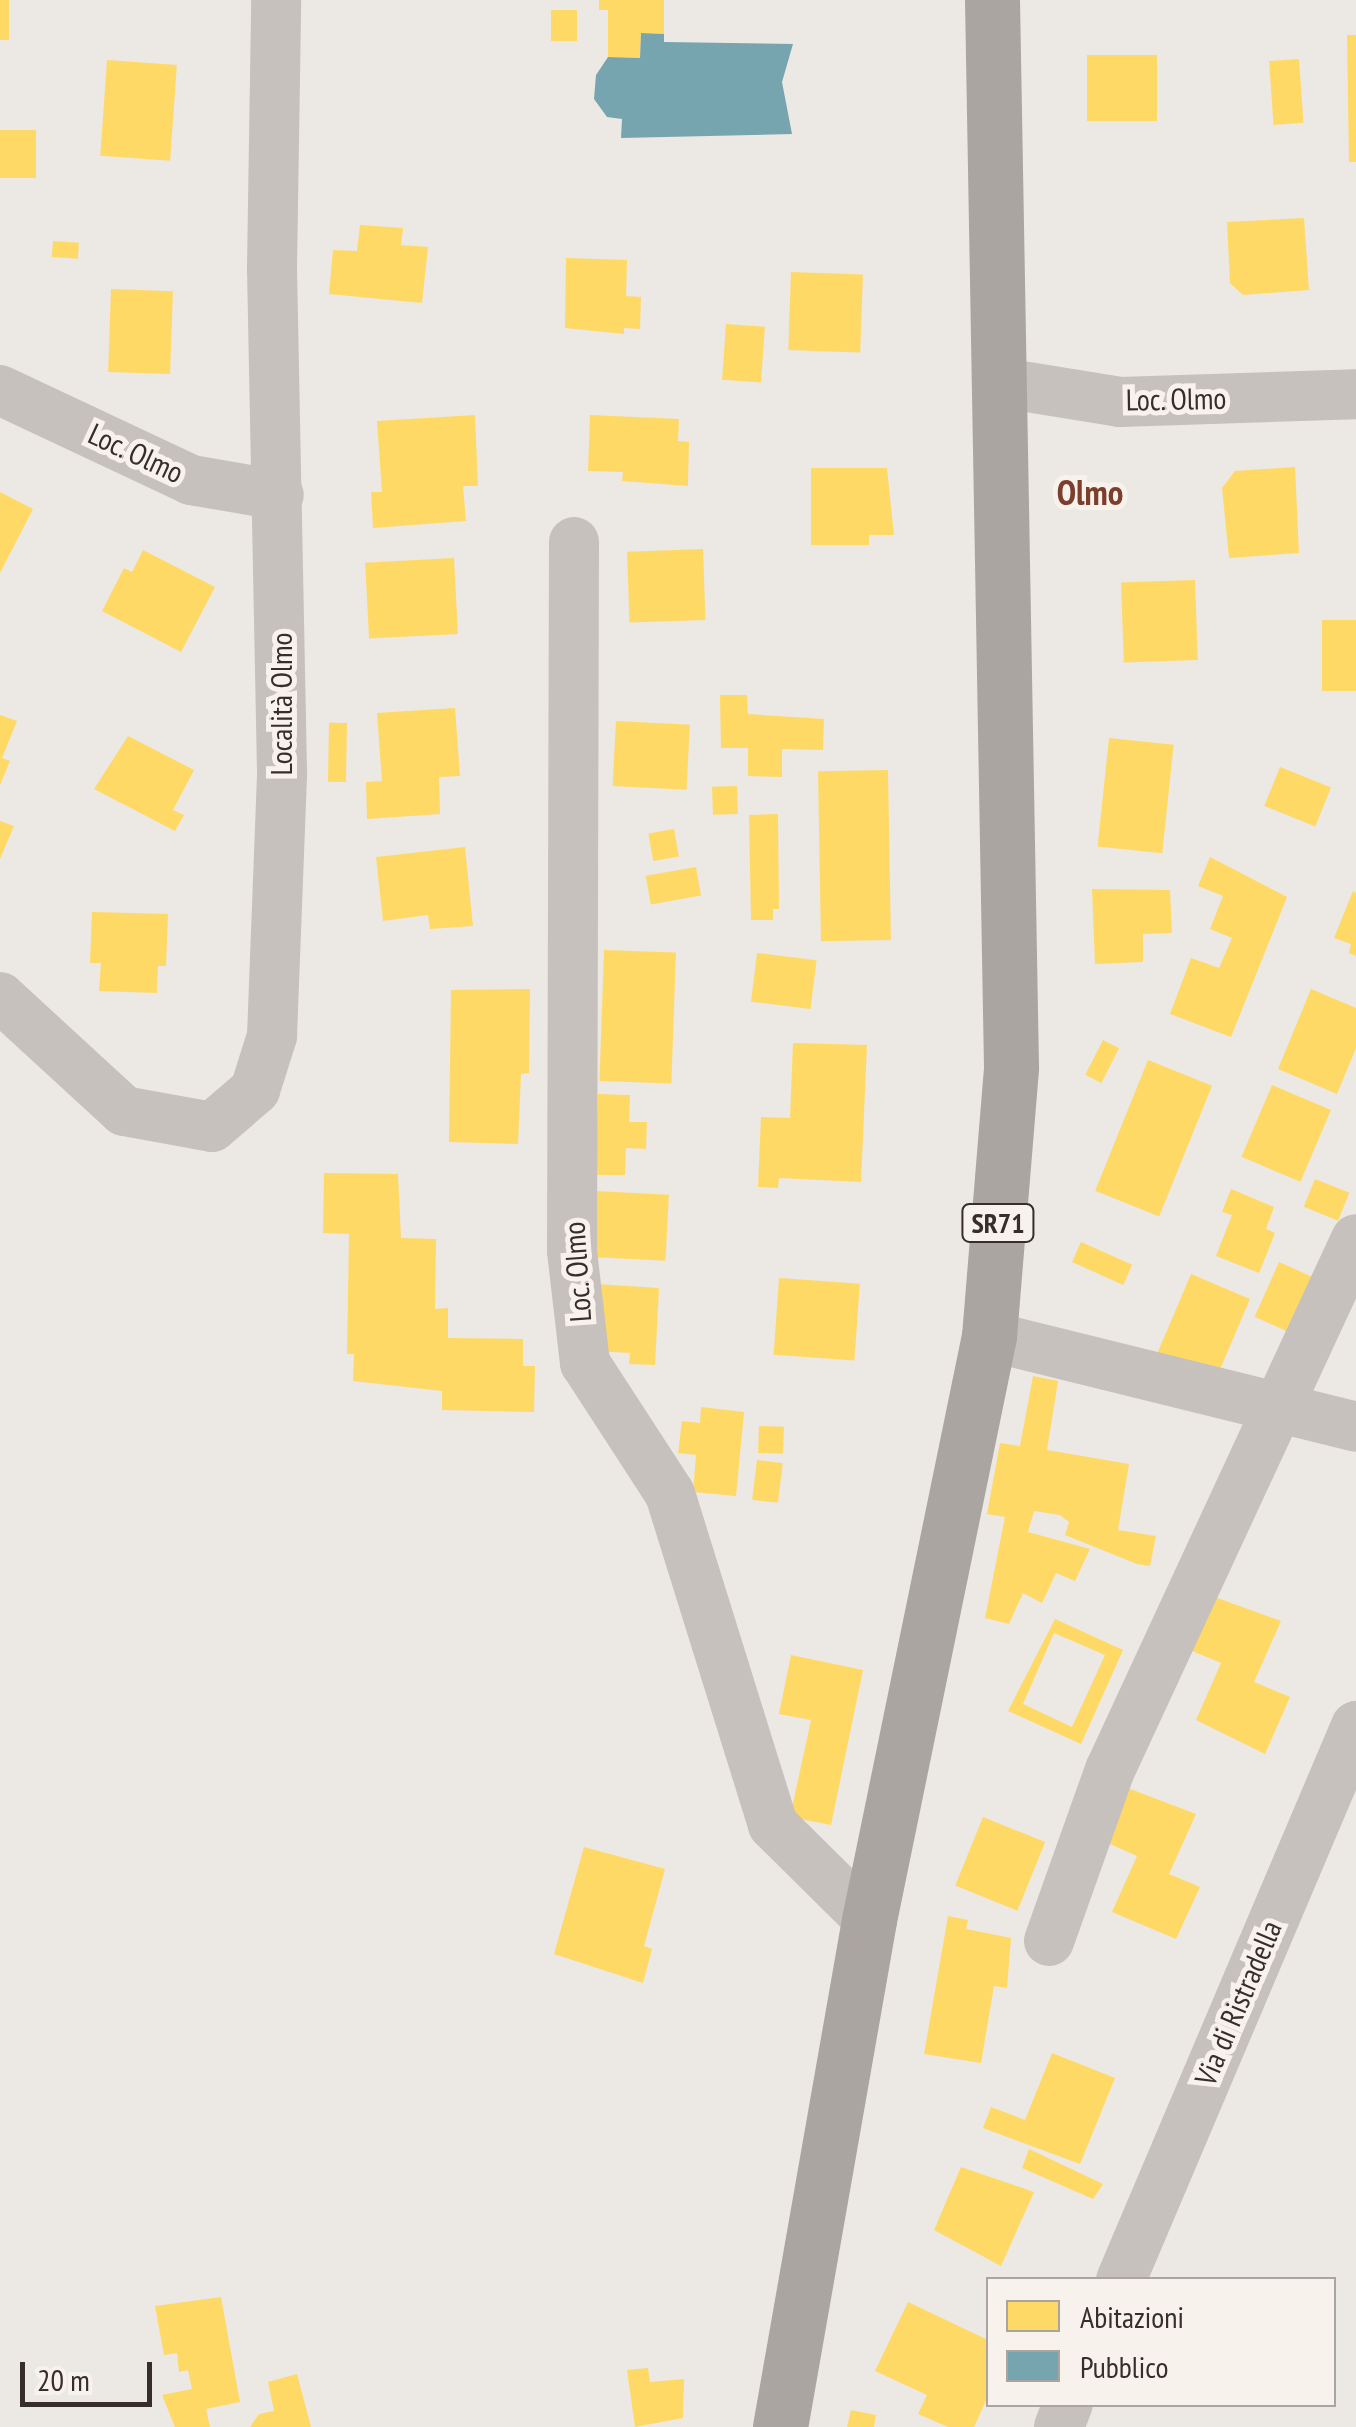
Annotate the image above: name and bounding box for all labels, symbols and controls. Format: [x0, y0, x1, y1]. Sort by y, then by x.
street label: Loc. Olmo [1124, 380, 1228, 418]
street label: Loc. Olmo [82, 415, 190, 491]
district label: Olmo [1057, 471, 1123, 513]
street label: Località Olmo [263, 633, 299, 775]
road number: SR71 [960, 1200, 1036, 1246]
street label: Loc. Olmo [555, 1220, 599, 1324]
street label: Via di Ristradella [1187, 1915, 1289, 2091]
legend [986, 2277, 1336, 2407]
text: Abitazioni [1080, 2297, 1184, 2336]
scale bar [25, 2342, 158, 2404]
text: Pubblico [1080, 2347, 1168, 2386]
text: 20 m [37, 2360, 90, 2399]

